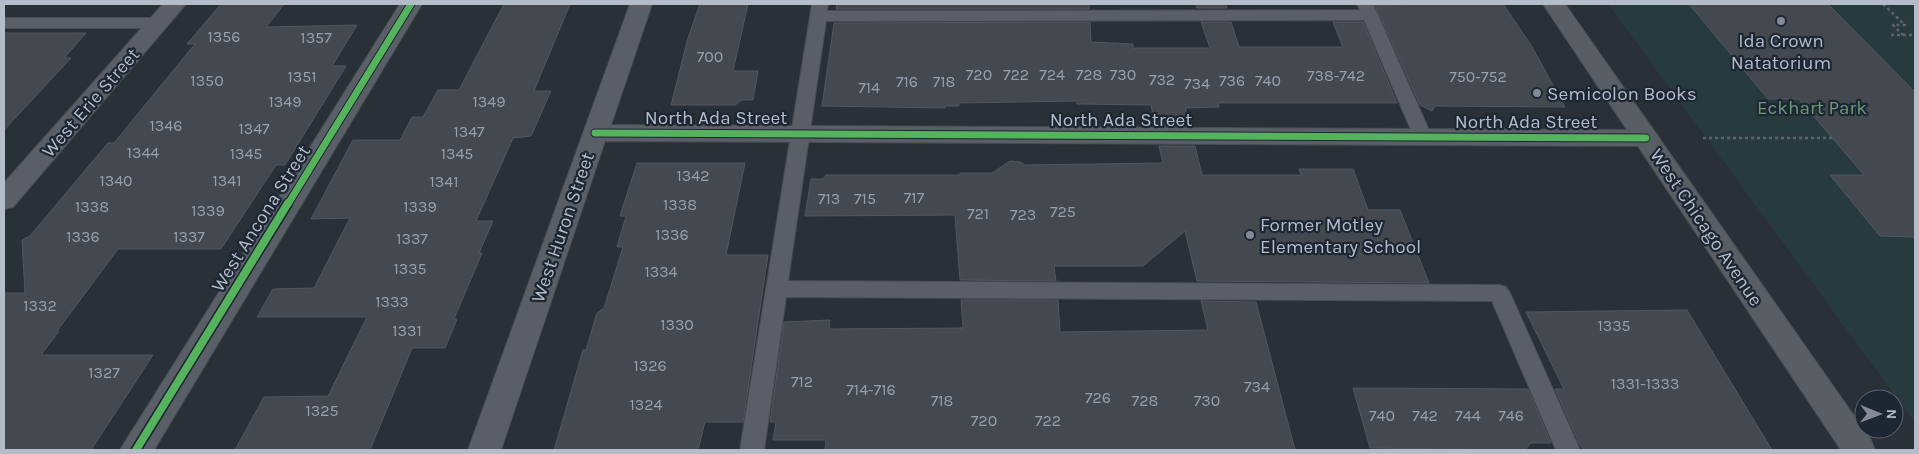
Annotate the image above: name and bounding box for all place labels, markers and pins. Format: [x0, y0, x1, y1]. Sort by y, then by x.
marker: Ida Crown Natatorium [1775, 15, 1787, 27]
place label: Ida Crown Natatorium [1731, 30, 1831, 74]
place label: Semicolon Books [1547, 83, 1697, 105]
marker: Semicolon Books [1531, 87, 1543, 99]
place label: Former Motley Elementary School [1260, 214, 1421, 258]
marker: Former Motley Elementary School [1244, 229, 1256, 241]

